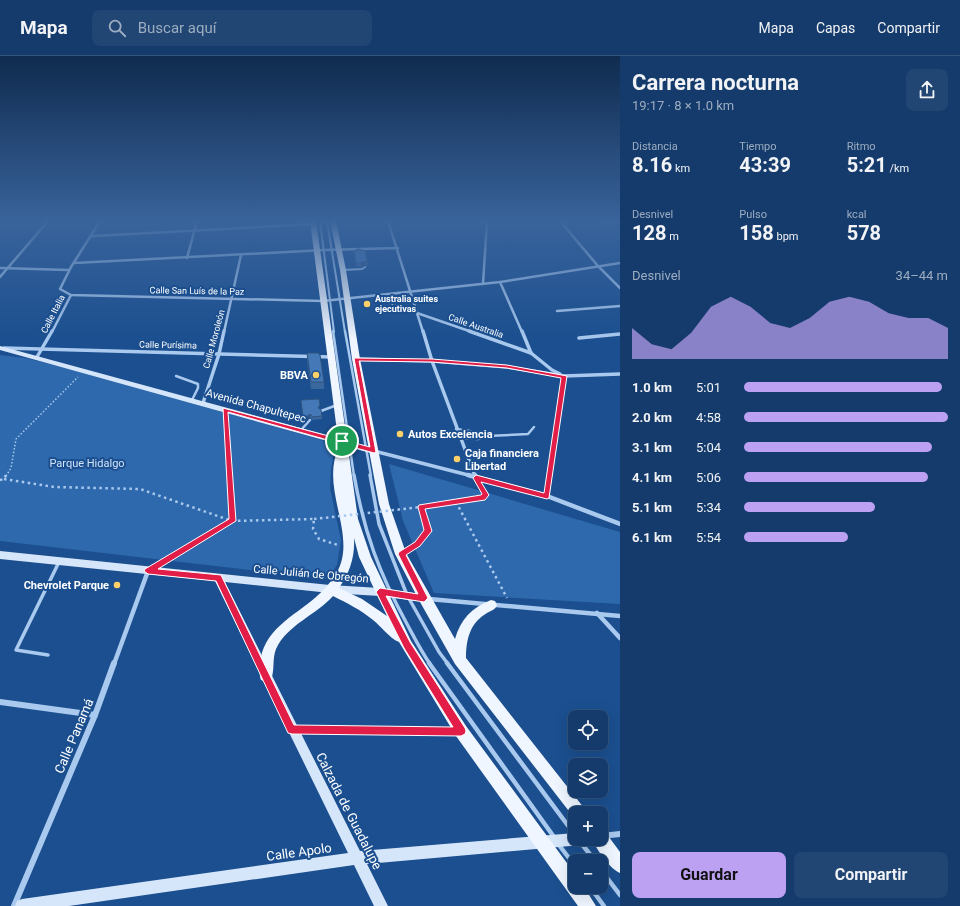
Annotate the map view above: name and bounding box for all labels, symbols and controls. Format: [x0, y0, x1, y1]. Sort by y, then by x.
search box [92, 10, 372, 46]
text: Mapa [20, 16, 68, 39]
icon: search [106, 17, 128, 39]
text: Buscar aquí [138, 19, 217, 37]
text: Mapa [759, 20, 794, 36]
text: Capas [816, 20, 855, 36]
text: Compartir [877, 20, 940, 36]
button: share [906, 69, 948, 111]
text: Carrera nocturna [632, 70, 799, 95]
text: 19:17 · 8 × 1.0 km [632, 98, 734, 113]
text: Distancia [632, 140, 678, 153]
text: Tiempo [739, 140, 777, 153]
text: Ritmo [847, 140, 876, 153]
text: 8.16 [632, 153, 672, 177]
text: 43:39 [739, 153, 791, 177]
text: 5:21 [847, 153, 887, 177]
text: km [672, 162, 690, 175]
text: /km [887, 162, 909, 175]
text: Desnivel [632, 208, 673, 221]
text: Pulso [739, 208, 767, 221]
text: kcal [847, 208, 867, 221]
text: 128 [632, 221, 666, 245]
text: 158 [739, 221, 774, 245]
text: 578 [847, 221, 881, 245]
text: m [666, 230, 679, 243]
text: bpm [774, 230, 799, 243]
text: Desnivel [632, 268, 681, 283]
text: 34–44 m [896, 268, 948, 283]
street label: Calle San Luís de la Paz [150, 285, 245, 297]
street label: Calle Italia [39, 293, 67, 335]
place label: Australia suites ejecutivas [375, 294, 438, 314]
marker: Australia suites ejecutivas [362, 299, 372, 309]
street label: Calle Moroleón [201, 309, 227, 369]
street label: Calle Australia [447, 312, 505, 340]
street label: Calle Purísima [139, 339, 197, 351]
place label: BBVA [280, 369, 309, 382]
marker: BBVA [311, 370, 321, 380]
text: 1.0 km [632, 380, 672, 395]
text: 5:01 [696, 380, 721, 395]
street label: Avenida Chapultepec [205, 386, 308, 426]
text: 2.0 km [632, 410, 672, 425]
text: 4:58 [696, 410, 721, 425]
pin [325, 424, 359, 458]
place label: Autos Excelencia [408, 428, 493, 441]
marker: Autos Excelencia [395, 429, 405, 439]
icon: arrive [331, 430, 353, 452]
text: 3.1 km [632, 440, 672, 455]
text: 5:04 [696, 440, 721, 455]
place label: Caja financiera Libertad [465, 447, 539, 473]
marker: Caja financiera Libertad [452, 454, 462, 464]
park label: Parque Hidalgo [49, 457, 125, 470]
text: 4.1 km [632, 470, 672, 485]
text: 5:06 [696, 470, 721, 485]
text: 5.1 km [632, 500, 672, 515]
text: 5:34 [696, 500, 721, 515]
text: 6.1 km [632, 530, 672, 545]
text: 5:54 [696, 530, 721, 545]
street label: Calle Julián de Obregón [253, 562, 369, 586]
place label: Chevrolet Parque [24, 579, 109, 592]
marker: Chevrolet Parque [112, 580, 122, 590]
street label: Calle Panamá [51, 696, 97, 776]
map controls [568, 710, 608, 894]
button: locate [568, 710, 608, 750]
street label: Calzada de Guadalupe [313, 750, 385, 872]
button: layers [568, 758, 608, 798]
button: + [568, 806, 608, 846]
street label: Calle Apolo [265, 840, 333, 864]
button: Guardar [632, 852, 786, 898]
button: Compartir [794, 852, 948, 898]
button: − [568, 854, 608, 894]

